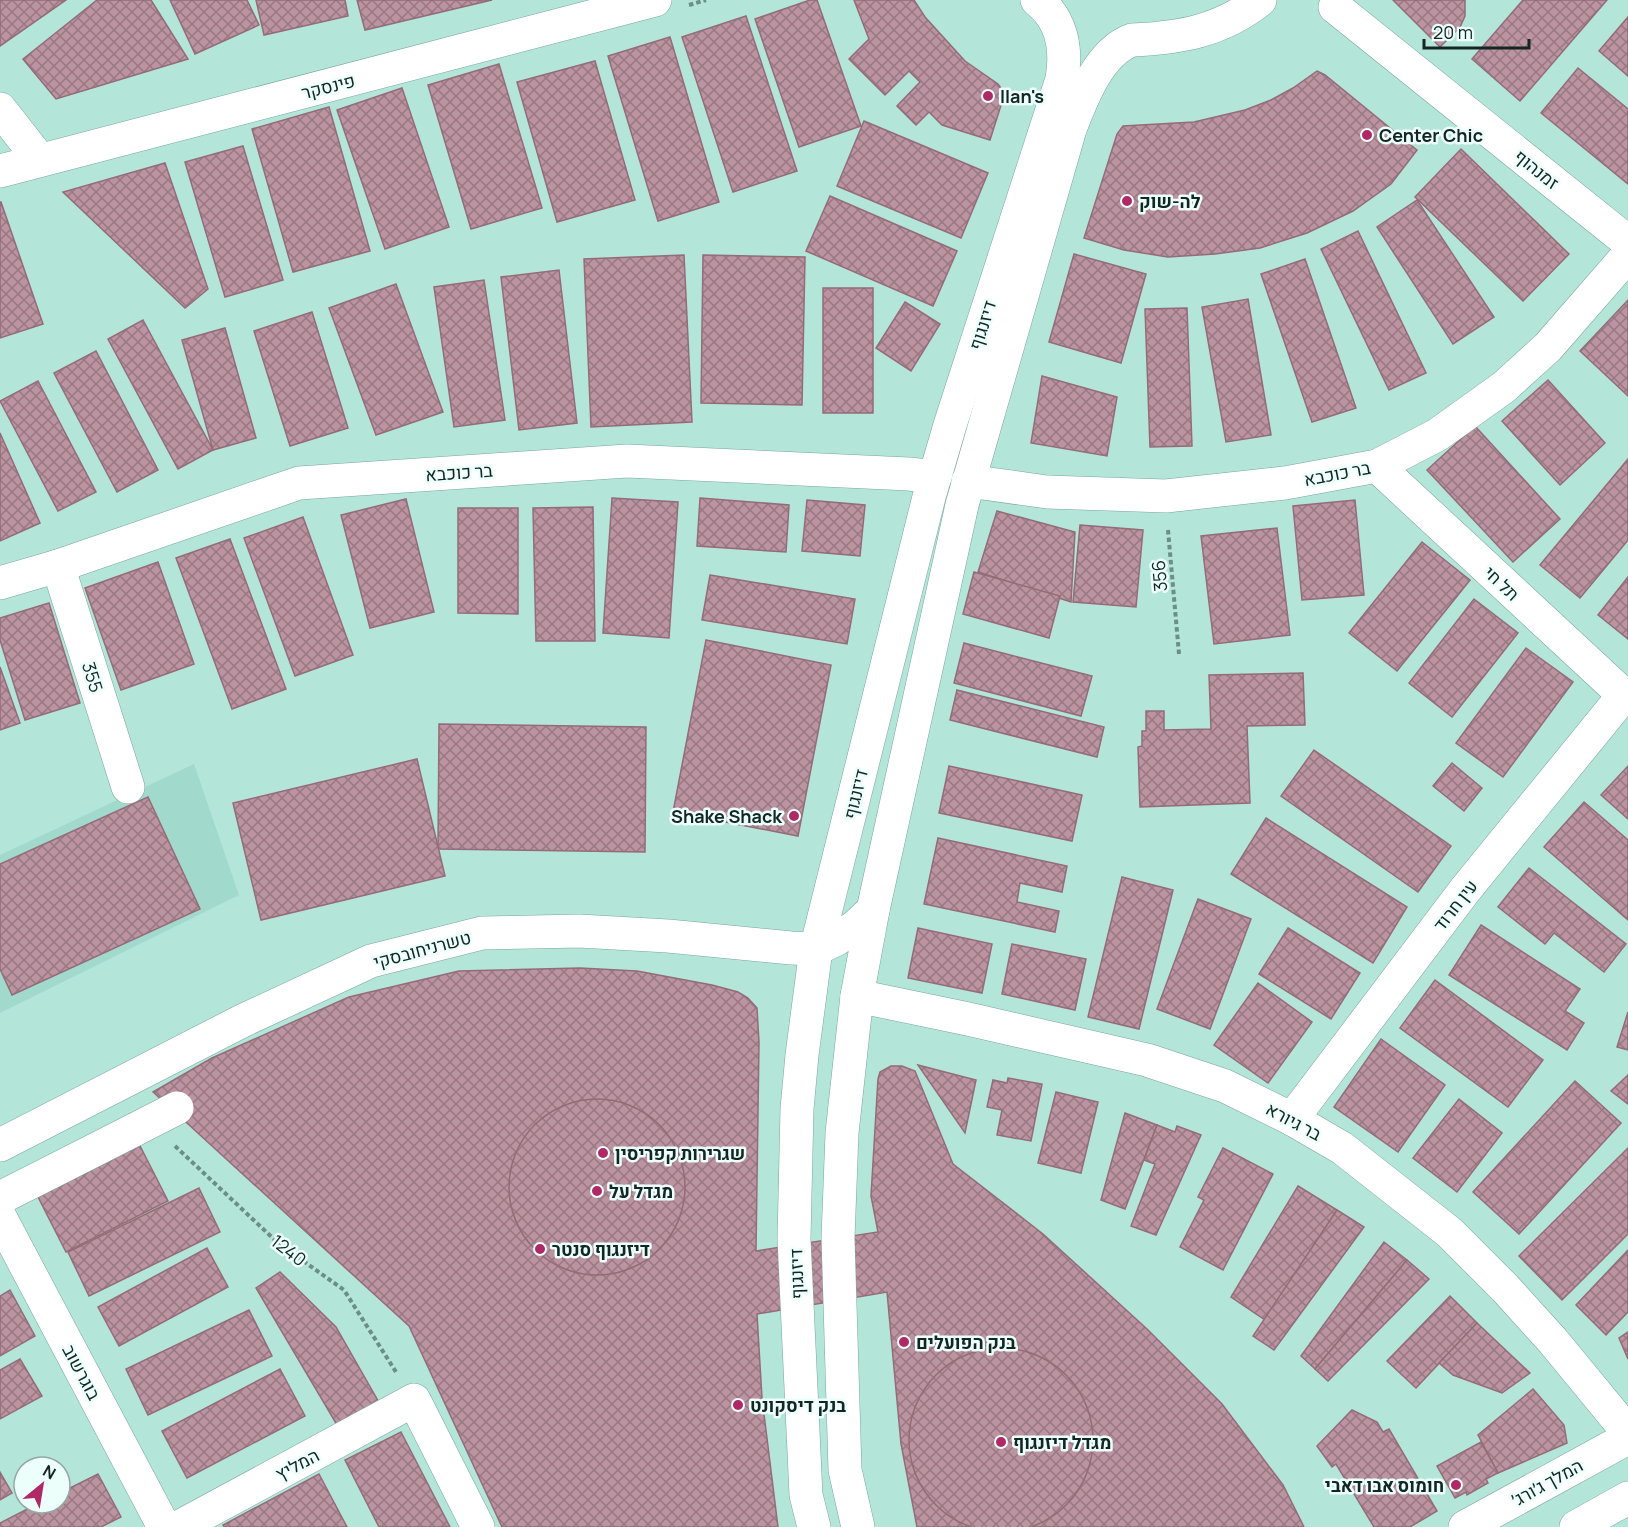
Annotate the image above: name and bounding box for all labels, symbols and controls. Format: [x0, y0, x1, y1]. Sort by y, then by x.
scale bar [1424, 12, 1529, 50]
text: 20 m [1433, 20, 1473, 44]
street label: פינסקר [299, 68, 357, 104]
place label: Ilan's [1000, 84, 1044, 108]
marker: Ilan's [981, 89, 995, 103]
place label: Center Chic [1379, 123, 1483, 147]
marker: Center Chic [1360, 128, 1374, 142]
street label: זמנהוף [1510, 144, 1564, 194]
place label: לה-שוק [1139, 189, 1201, 213]
marker: לה-שוק [1120, 194, 1134, 208]
street label: דיזנגוף [963, 297, 1001, 353]
street label: בר כוכבא [1302, 455, 1373, 491]
street label: בר כוכבא [424, 458, 494, 486]
street label: 356 [1146, 559, 1172, 593]
street label: תל חי [1479, 560, 1525, 606]
street label: 355 [77, 659, 109, 695]
street label: דיזנגוף [837, 767, 873, 821]
place label: Shake Shack [671, 804, 783, 828]
marker: Shake Shack [787, 809, 801, 823]
street label: עין חרוד [1427, 874, 1483, 936]
street label: טשרניחובסקי [371, 924, 473, 974]
street label: בר גיורא [1262, 1096, 1327, 1146]
place label: שגרירות קפריסין [615, 1141, 745, 1165]
marker: שגרירות קפריסין [596, 1146, 610, 1160]
place label: מגדל על [609, 1179, 673, 1203]
marker: מגדל על [590, 1184, 604, 1198]
street label: 1240 [266, 1229, 312, 1271]
place label: דיזנגוף סנטר [552, 1237, 650, 1261]
marker: דיזנגוף סנטר [533, 1242, 547, 1256]
street label: דיזנגוף [783, 1248, 809, 1300]
place label: בנק הפועלים [916, 1330, 1016, 1354]
marker: בנק הפועלים [897, 1335, 911, 1349]
street label: בוגרשוב [57, 1340, 107, 1404]
place label: בנק דיסקונט [750, 1393, 846, 1417]
marker: בנק דיסקונט [731, 1398, 745, 1412]
place label: מגדל דיזנגוף [1013, 1430, 1111, 1454]
marker: מגדל דיזנגוף [994, 1435, 1008, 1449]
street label: המליץ [271, 1443, 323, 1485]
street label: המלך ג׳ורג׳ [1507, 1453, 1587, 1511]
north arrow [12, 1455, 72, 1515]
text: N [39, 1460, 60, 1484]
place label: חומוס אבו דאבי [1325, 1473, 1444, 1497]
marker: חומוס אבו דאבי [1449, 1478, 1463, 1492]

